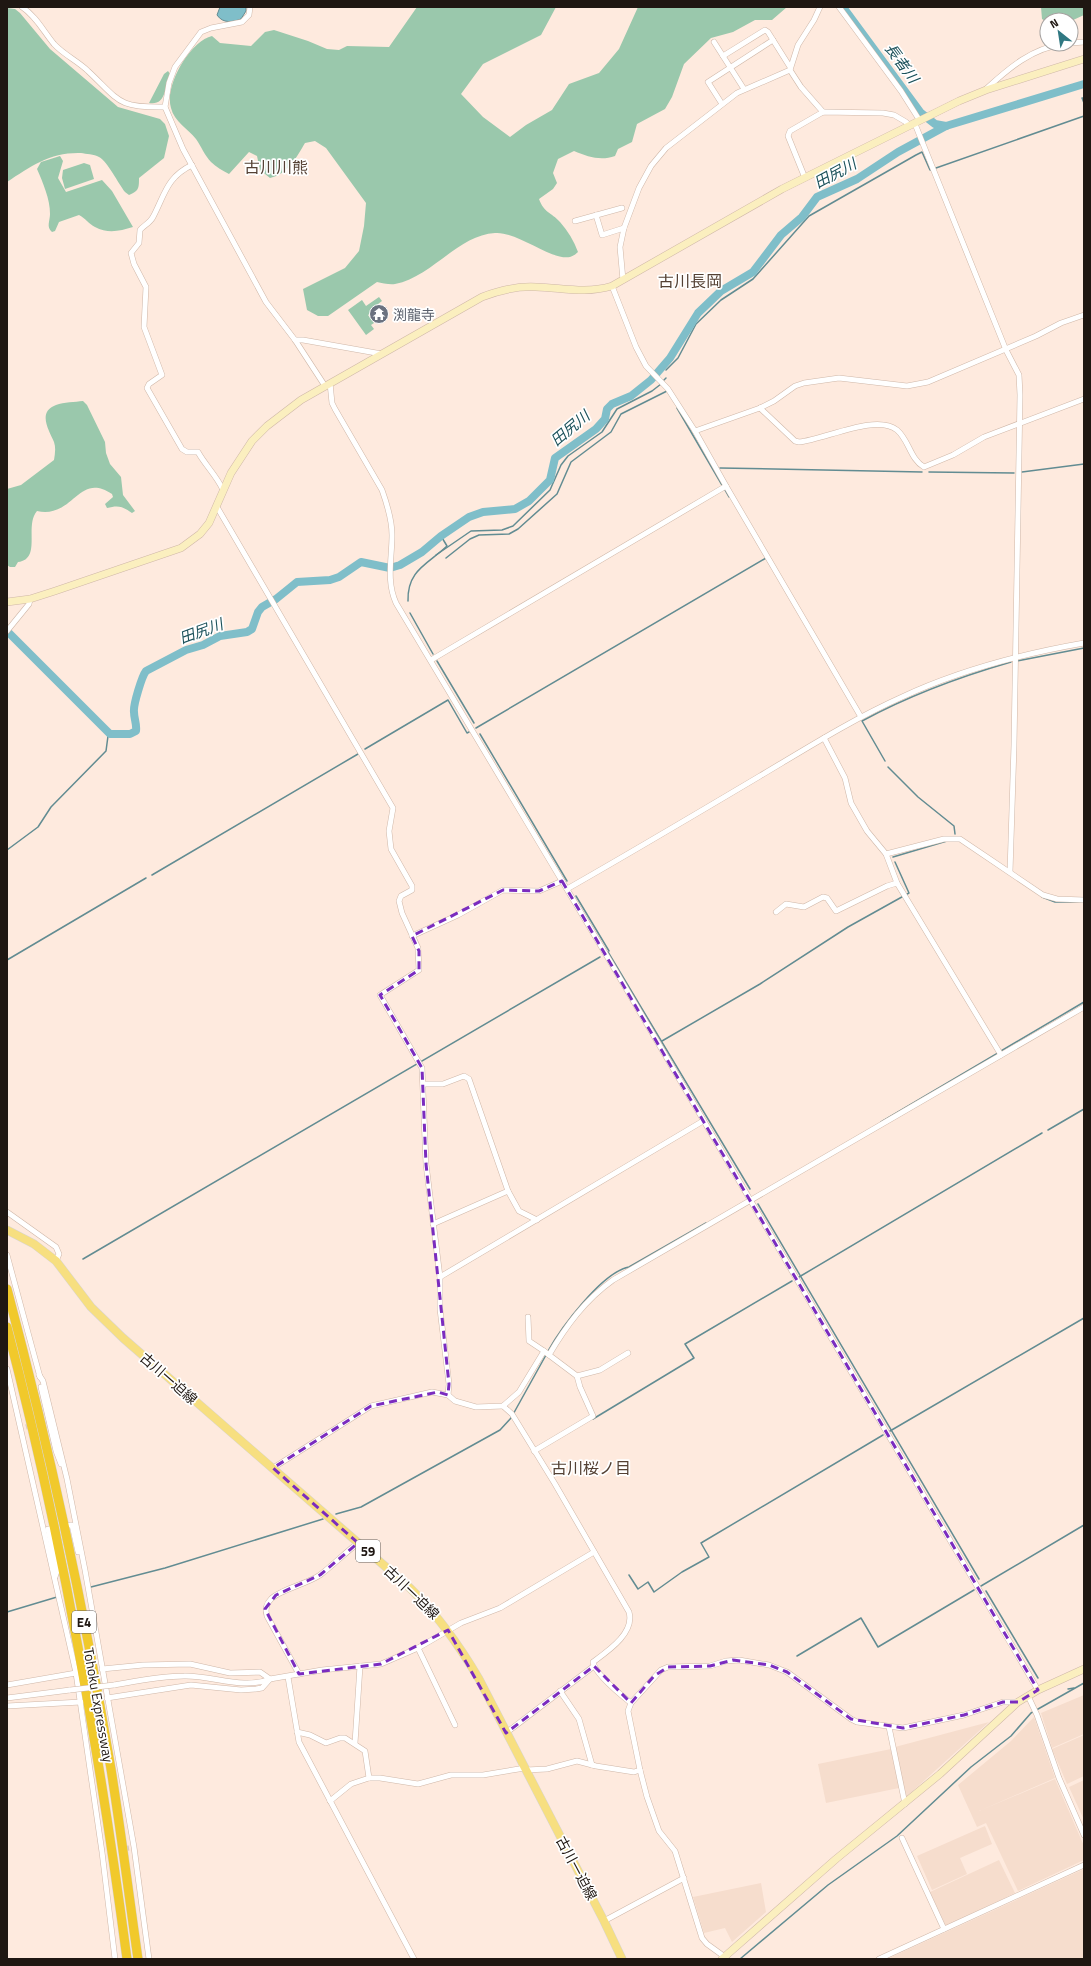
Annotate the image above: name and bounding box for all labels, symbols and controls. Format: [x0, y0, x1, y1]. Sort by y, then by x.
north arrow [1039, 12, 1079, 52]
text: N [1047, 15, 1061, 32]
water label: 長者川 [879, 38, 926, 90]
water label: 田尻川 [810, 151, 862, 194]
district label: 古川川熊 [244, 155, 308, 179]
district label: 古川長岡 [658, 269, 722, 293]
temple icon: 渕龍寺 [368, 303, 390, 325]
place label: 渕龍寺 [393, 304, 435, 325]
water label: 田尻川 [545, 403, 596, 451]
water label: 田尻川 [176, 612, 228, 650]
street label: 古川一迫線 [136, 1347, 202, 1409]
district label: 古川桜ノ目 [551, 1456, 631, 1480]
road number: 59 [356, 1540, 380, 1562]
street label: 古川一迫線 [380, 1560, 444, 1624]
road number: E4 [72, 1611, 96, 1633]
street label: Tohoku Expressway [79, 1646, 119, 1764]
street label: 古川一迫線 [551, 1832, 603, 1904]

